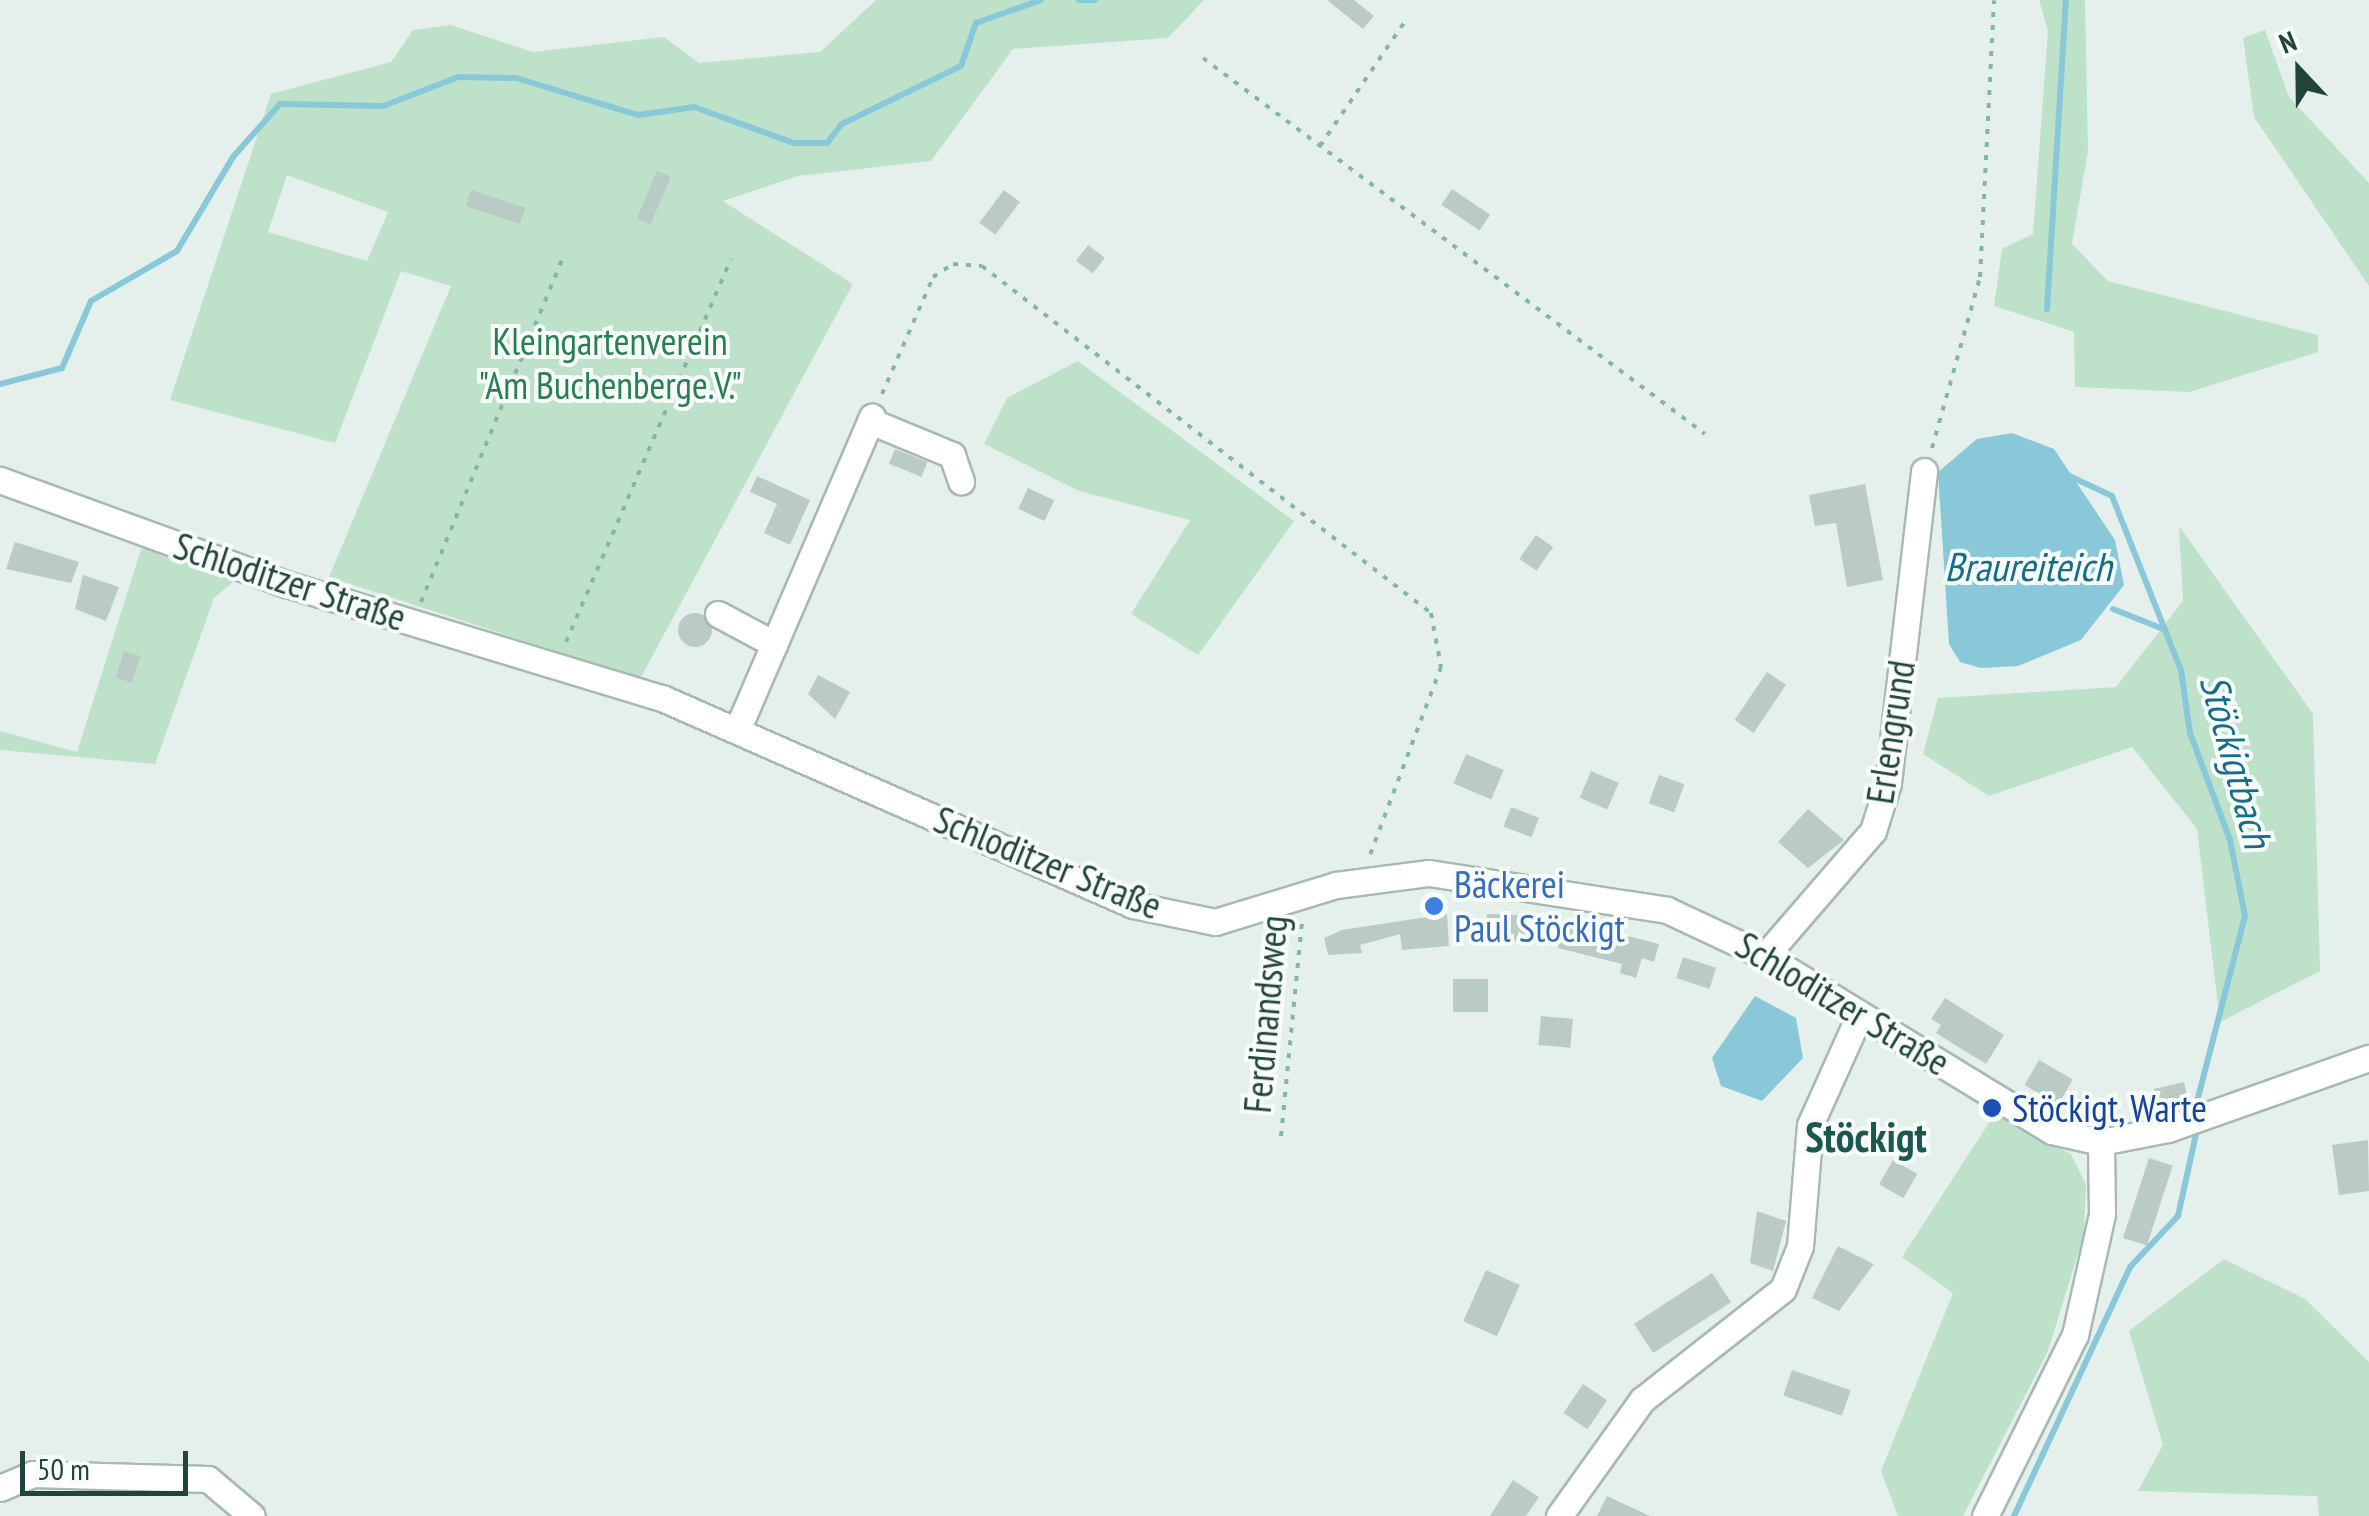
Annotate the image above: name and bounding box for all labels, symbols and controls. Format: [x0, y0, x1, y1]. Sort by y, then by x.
north arrow [2249, 20, 2349, 120]
text: N [2274, 22, 2302, 62]
park label: Kleingartenverein "Am Buchenberge.V." [478, 318, 742, 408]
street label: Schloditzer Straße [168, 522, 412, 640]
water label: Braureiteich [1944, 542, 2112, 590]
street label: Erlengrund [1856, 657, 1924, 807]
water label: Stöckigtbach [2191, 669, 2283, 853]
street label: Schloditzer Straße [928, 796, 1168, 928]
place label: Bäckerei Paul Stöckigt [1454, 861, 1625, 951]
marker: Bäckerei Paul Stöckigt [1423, 895, 1445, 917]
street label: Ferdinandsweg [1234, 913, 1296, 1115]
street label: Schloditzer Straße [1728, 921, 1958, 1085]
place label: Stöckigt, Warte [2012, 1085, 2210, 1131]
marker: Stöckigt, Warte [1981, 1097, 2003, 1119]
district label: Stöckigt [1805, 1112, 1927, 1162]
scale bar [25, 1431, 192, 1493]
text: 50 m [37, 1449, 90, 1488]

